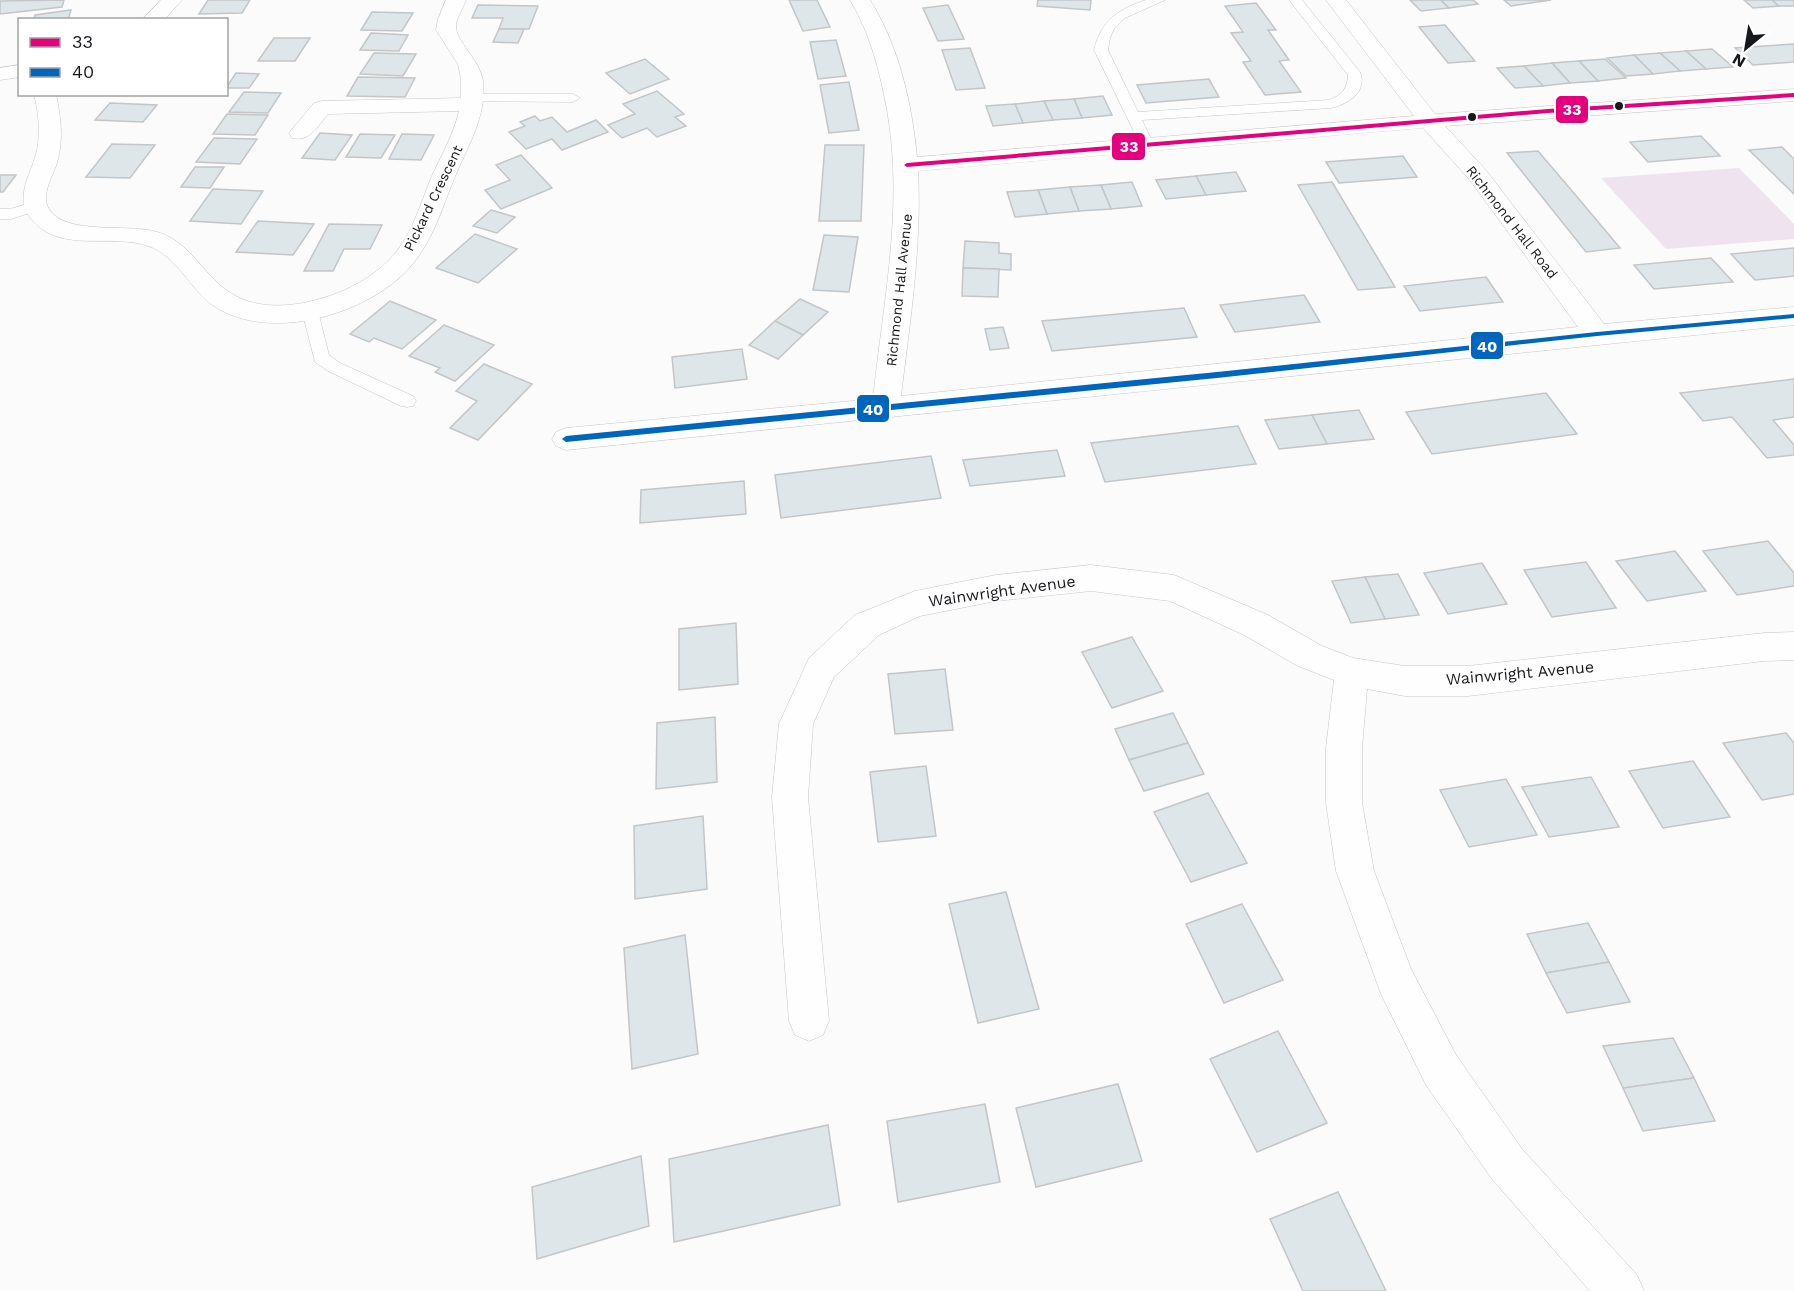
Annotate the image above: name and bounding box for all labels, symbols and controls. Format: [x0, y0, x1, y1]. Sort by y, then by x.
legend [18, 18, 228, 96]
north arrow [1716, 18, 1776, 78]
text: 33 [72, 31, 93, 52]
text: N [1729, 49, 1749, 72]
text: 40 [72, 61, 94, 82]
line badge: 33 [1555, 95, 1589, 124]
text: 33 [1563, 100, 1581, 119]
unlabelled marker [1613, 100, 1625, 112]
unlabelled marker [1466, 111, 1478, 123]
line badge: 33 [1111, 132, 1146, 161]
text: 33 [1120, 137, 1138, 156]
street label: Pickard Crescent [400, 142, 466, 254]
street label: Richmond Hall Road [1463, 162, 1561, 282]
street label: Richmond Hall Avenue [883, 213, 915, 367]
line badge: 40 [1470, 331, 1504, 360]
text: 40 [1477, 337, 1497, 356]
line badge: 40 [856, 394, 890, 423]
text: 40 [863, 400, 883, 419]
street label: Wainwright Avenue [927, 571, 1077, 611]
street label: Wainwright Avenue [1445, 657, 1595, 689]

